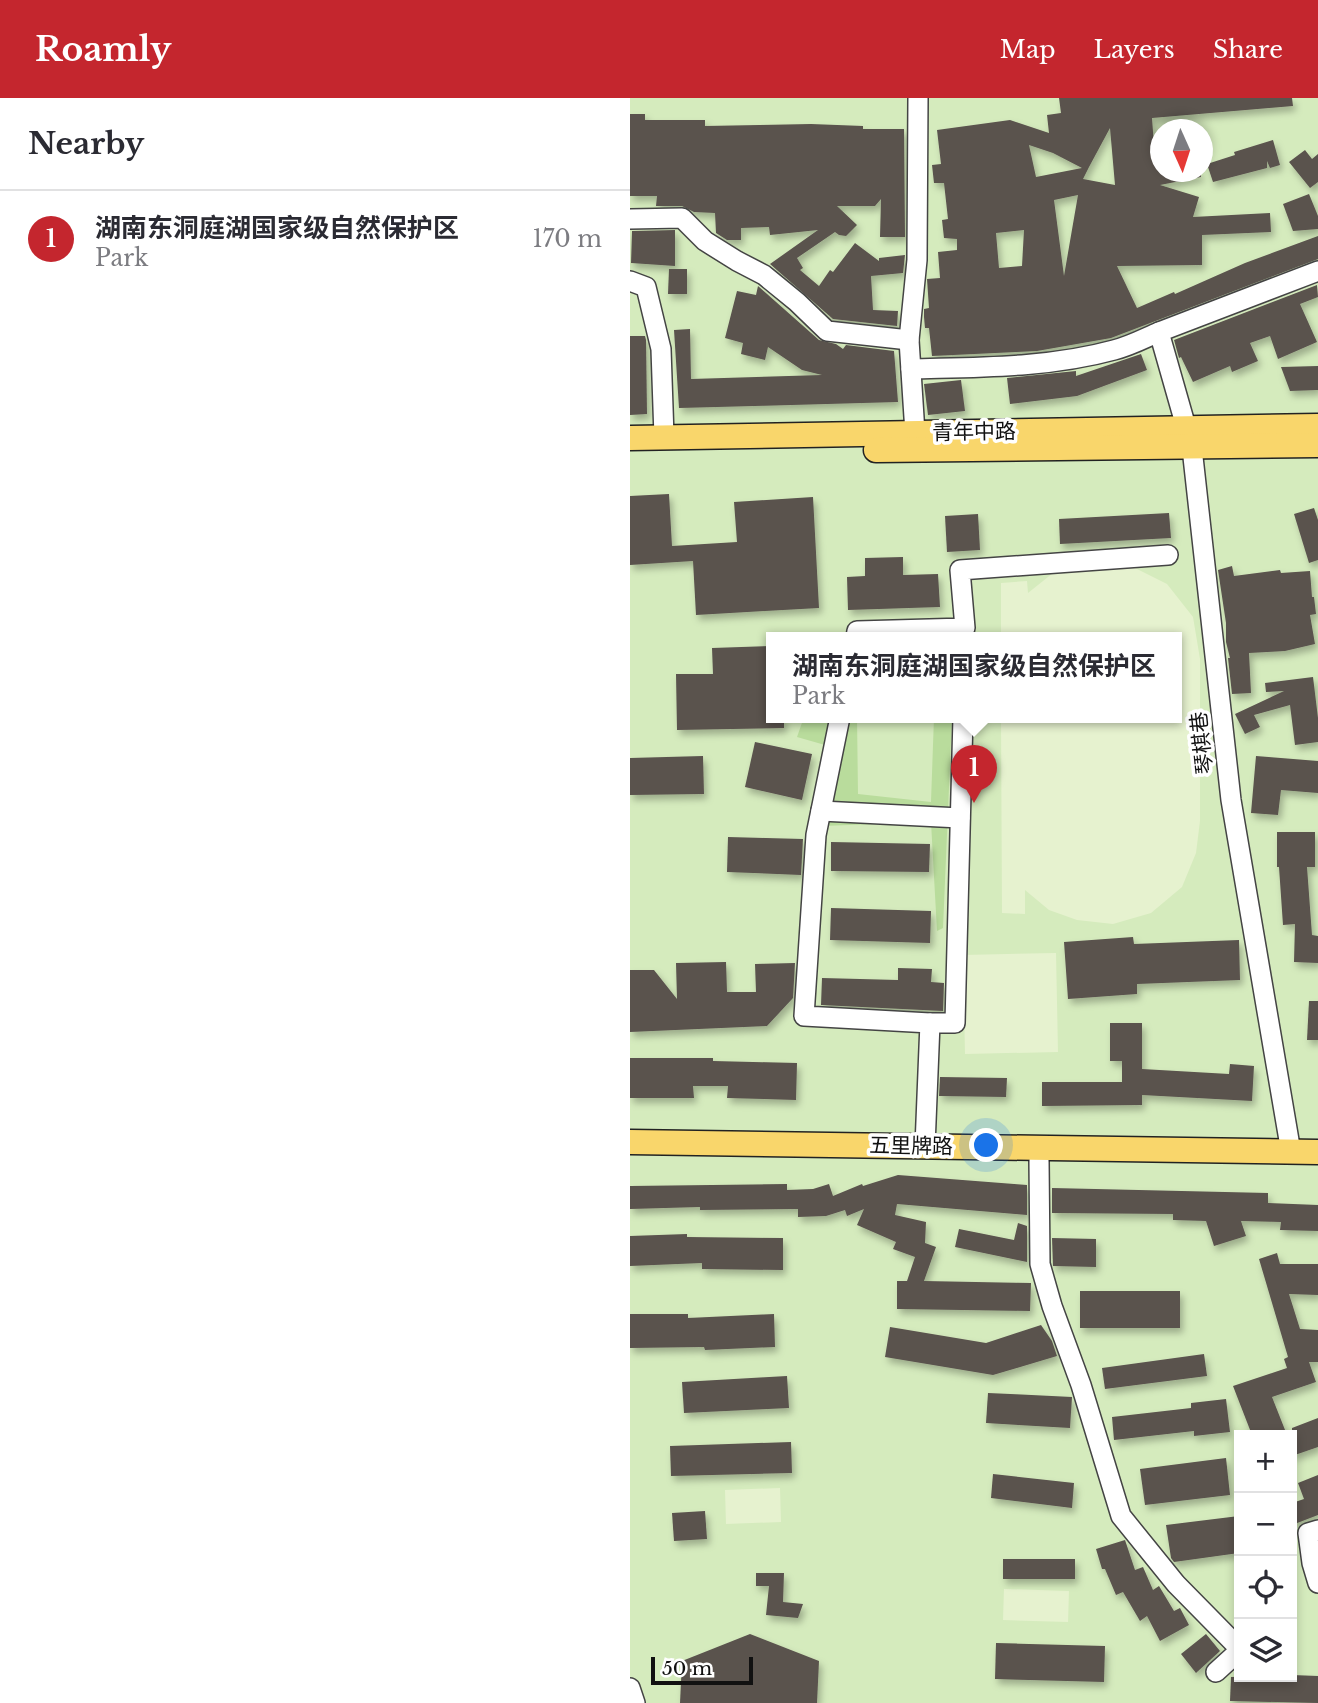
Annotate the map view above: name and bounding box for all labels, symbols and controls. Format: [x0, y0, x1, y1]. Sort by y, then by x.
text: Roamly [35, 29, 171, 70]
text: Map [1000, 35, 1056, 64]
text: Layers [1094, 35, 1175, 64]
text: Share [1213, 35, 1283, 64]
north arrow [1150, 119, 1213, 182]
text: Nearby [28, 125, 144, 162]
text: 湖南东洞庭湖国家级自然保护区 [95, 212, 459, 244]
text: 1 [46, 225, 56, 253]
text: 170 m [532, 225, 602, 253]
text: Park [95, 244, 148, 272]
street label: 青年中路 [932, 418, 1016, 446]
popup [766, 632, 1182, 723]
text: 湖南东洞庭湖国家级自然保护区 [792, 650, 1156, 682]
text: Park [792, 682, 845, 710]
street label: 琴棋巷 [1186, 710, 1218, 776]
pin: 1 [951, 745, 997, 803]
your location [969, 1128, 1003, 1162]
street label: 五里牌路 [869, 1132, 953, 1160]
map controls [1234, 1430, 1297, 1682]
button: + [1234, 1430, 1297, 1493]
button: − [1234, 1493, 1297, 1556]
button: locate [1234, 1556, 1297, 1619]
button: layers [1234, 1619, 1297, 1682]
scale bar [651, 1654, 752, 1686]
text: 50 m [662, 1657, 712, 1680]

